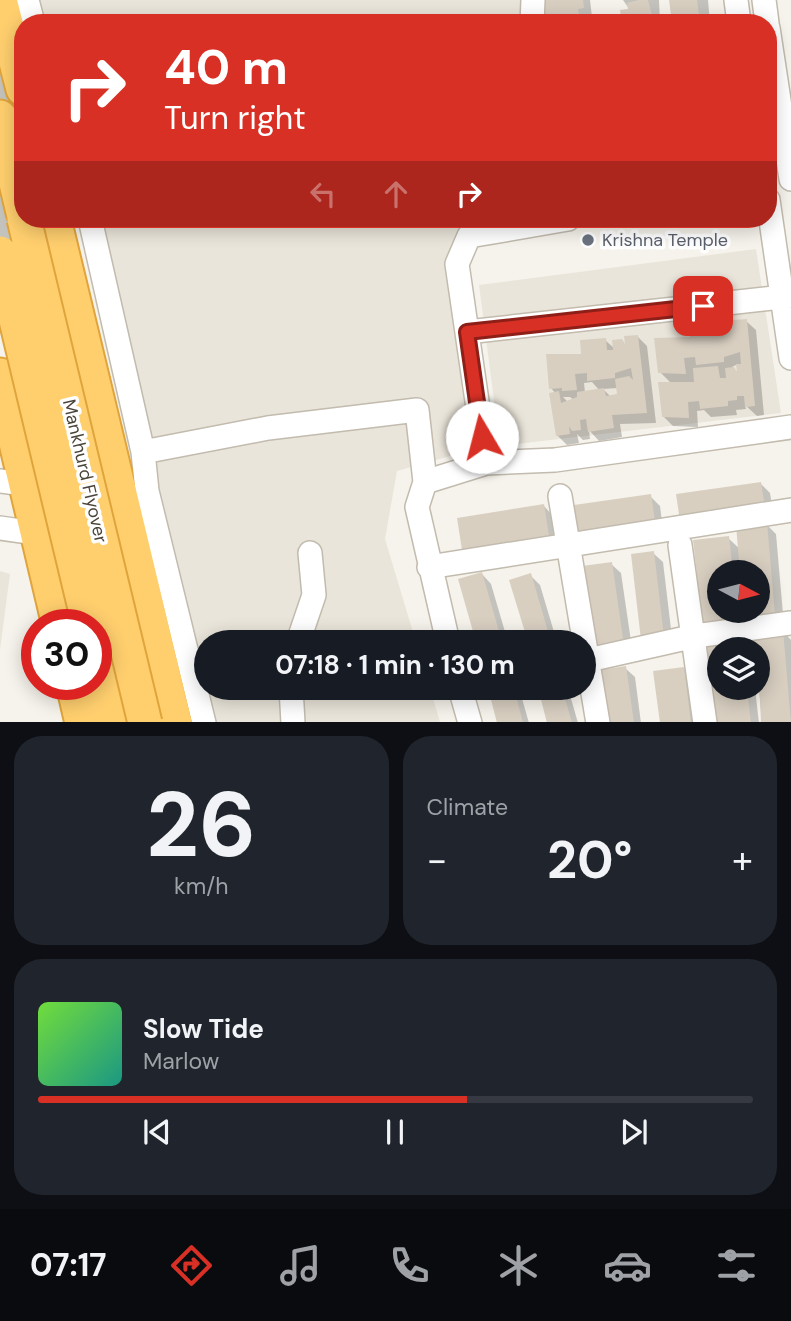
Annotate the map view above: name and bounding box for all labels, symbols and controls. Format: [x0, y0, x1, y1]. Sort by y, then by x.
text: 40 m [164, 35, 288, 99]
icon: right [49, 42, 140, 133]
text: Turn right [164, 97, 306, 139]
icon: left [304, 175, 342, 213]
icon: ahead [377, 175, 415, 213]
icon: right [450, 175, 488, 213]
place label: Krishna Temple [602, 228, 728, 252]
marker: Krishna Temple [580, 232, 596, 248]
pin [673, 276, 733, 336]
icon: arrive [684, 287, 722, 325]
street label: Mankhurd Flyover [57, 397, 113, 545]
position arrow [445, 400, 519, 474]
north arrow [707, 560, 770, 623]
map controls [707, 560, 770, 700]
speed limit sign: 30 [21, 609, 112, 700]
button: layers [707, 637, 770, 700]
text: 07:18 · 1 min · 130 m [275, 648, 515, 682]
text: 26 [146, 766, 256, 884]
text: Climate [427, 792, 508, 822]
text: 20° [547, 826, 632, 894]
text: − [427, 835, 447, 885]
text: + [732, 835, 753, 885]
text: km/h [174, 871, 228, 901]
text: Slow Tide [143, 1012, 264, 1046]
text: Marlow [143, 1046, 219, 1076]
icon: previous [138, 1113, 176, 1151]
icon: pause [376, 1113, 414, 1151]
icon: next [615, 1113, 653, 1151]
icon: directions [167, 1241, 216, 1290]
icon: music [276, 1241, 325, 1290]
icon: phone [385, 1241, 434, 1290]
icon: climate [494, 1241, 543, 1290]
icon: car [603, 1241, 652, 1290]
icon: filters [712, 1241, 761, 1290]
text: 07:17 [30, 1244, 107, 1286]

